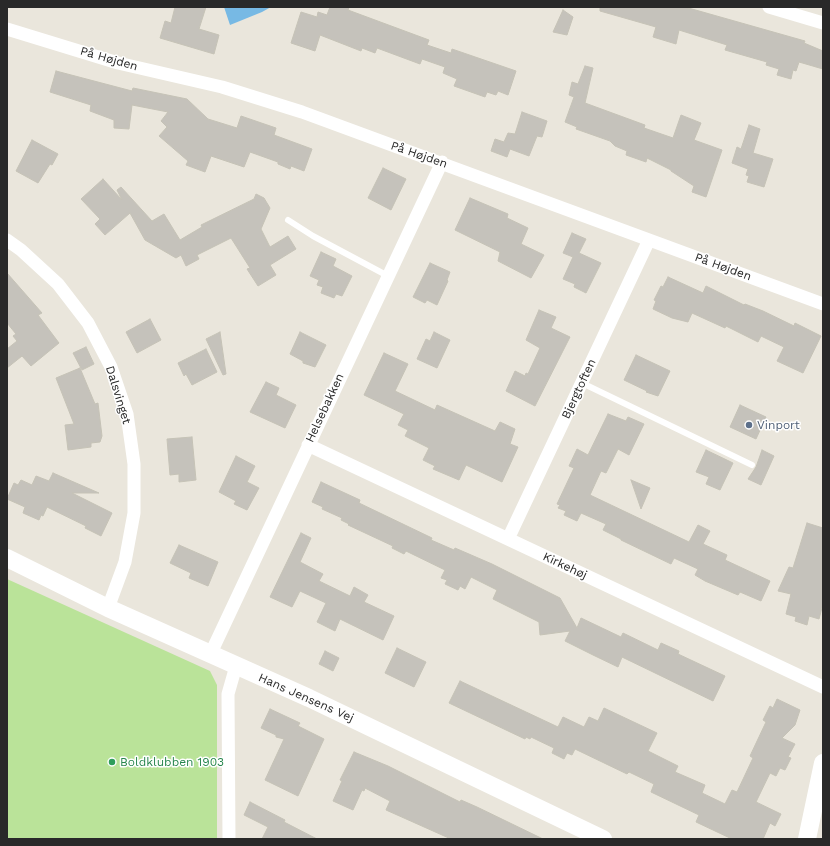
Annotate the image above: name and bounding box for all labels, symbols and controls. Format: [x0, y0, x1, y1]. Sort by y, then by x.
street label: På Højden [79, 44, 139, 74]
street label: På Højden [389, 139, 449, 171]
street label: På Højden [693, 250, 753, 284]
street label: Bjergtoften [559, 357, 599, 421]
street label: Dalsvinget [102, 364, 134, 426]
street label: Helsebakken [303, 371, 347, 445]
place label: Vinport [757, 418, 800, 432]
marker: Vinport [744, 420, 754, 430]
street label: Kirkehøj [541, 549, 589, 583]
street label: Hans Jensens Vej [256, 671, 356, 725]
place label: Boldklubben 1903 [120, 755, 224, 769]
marker: Boldklubben 1903 [107, 757, 117, 767]

